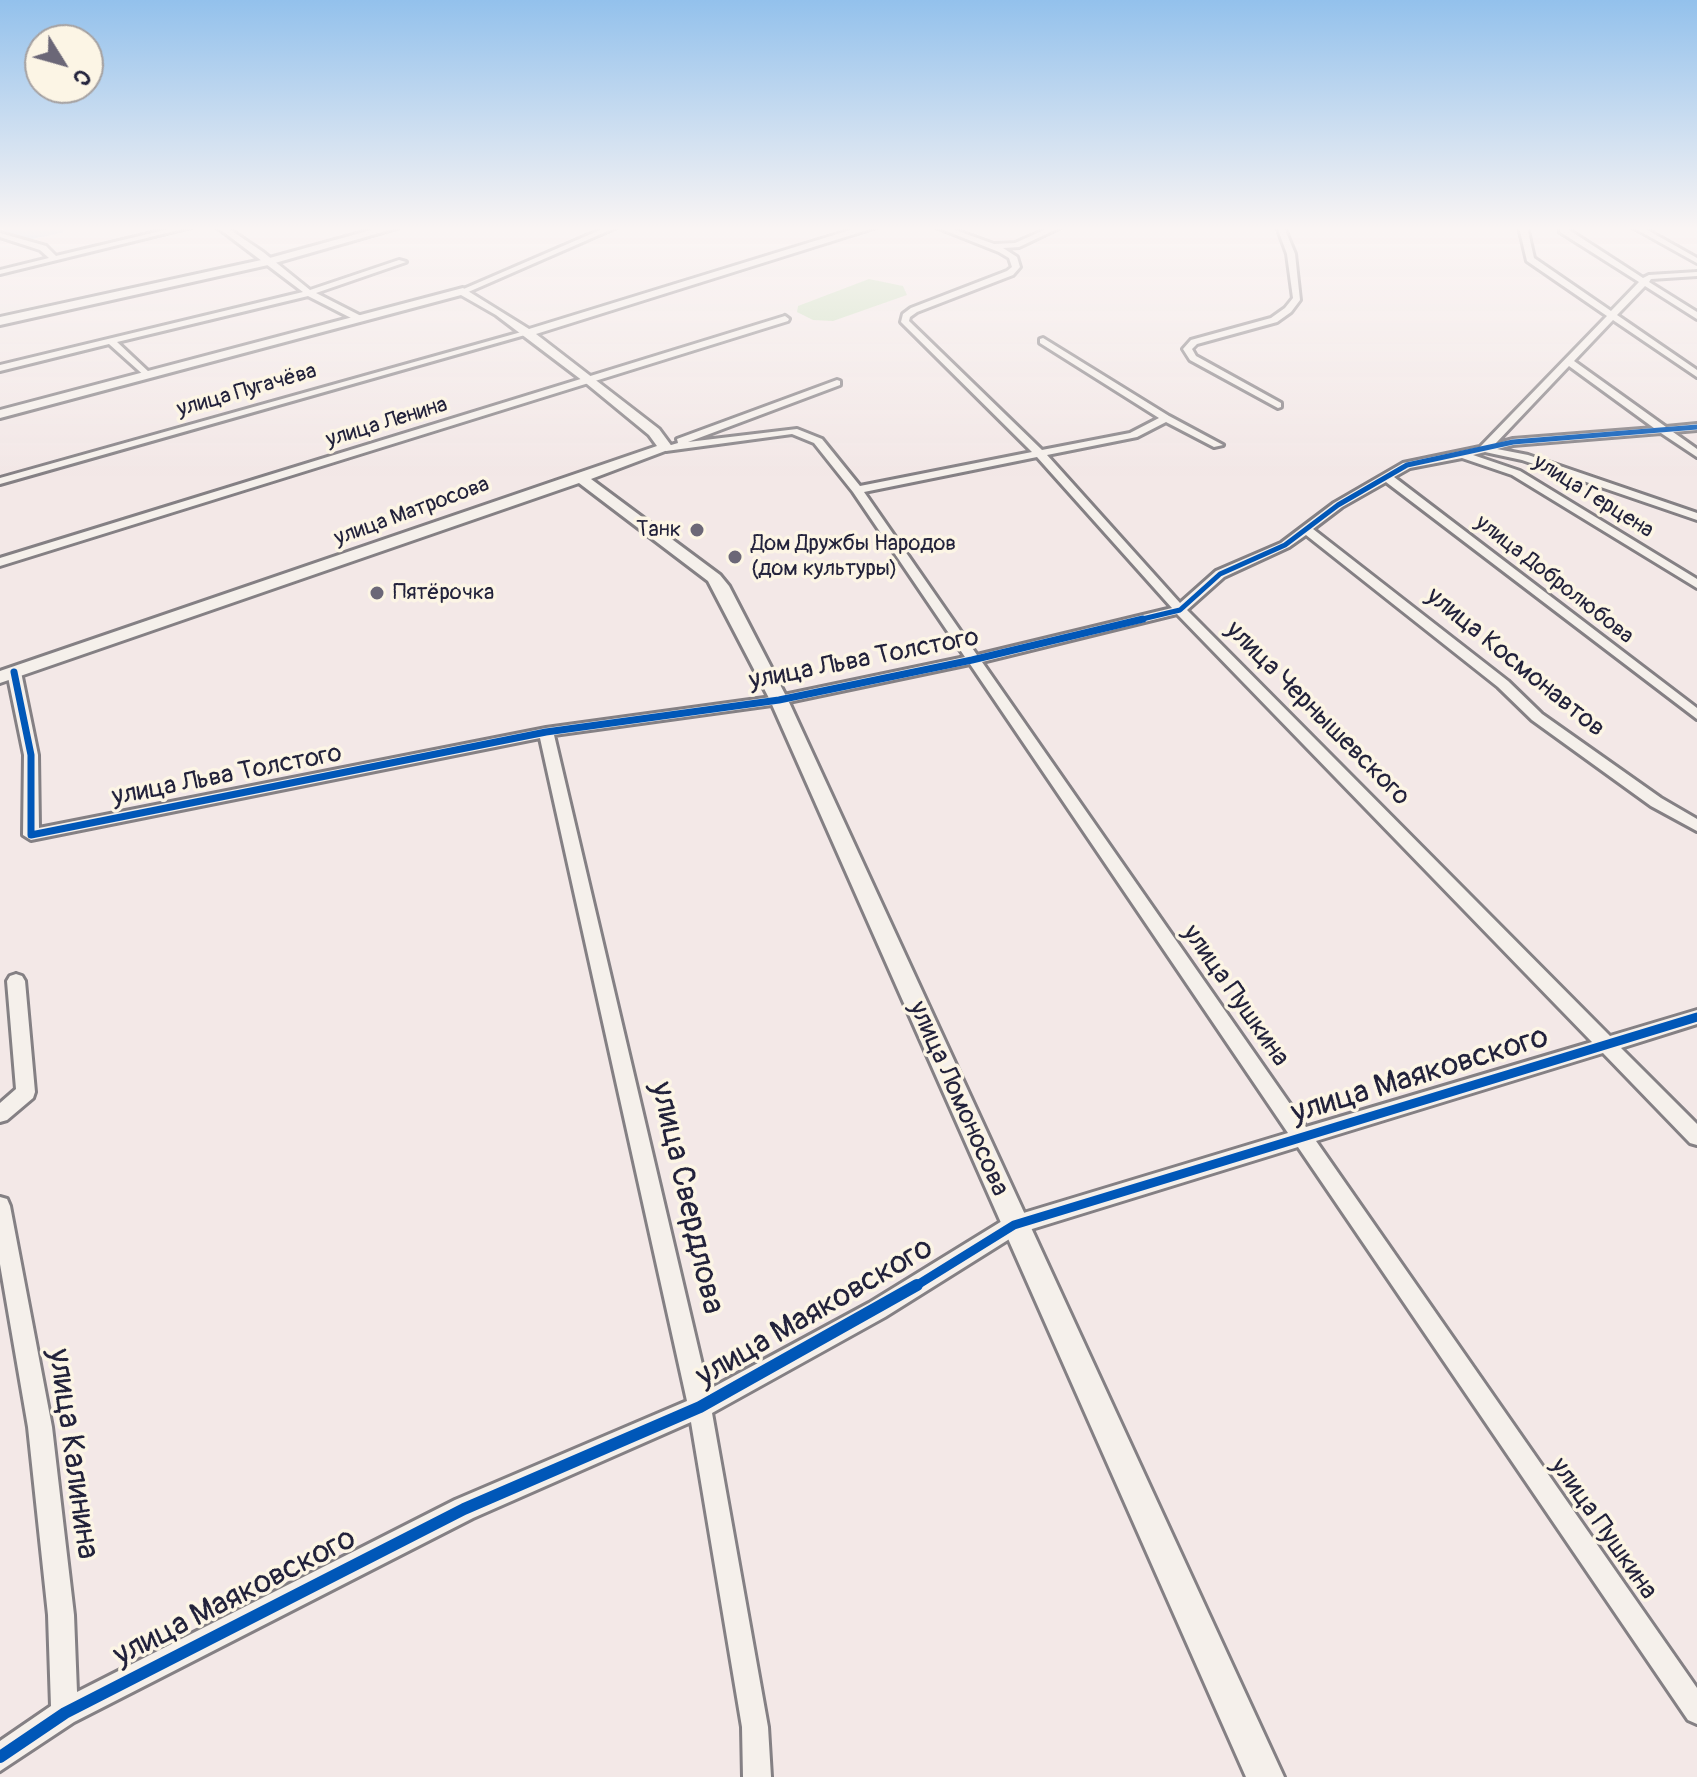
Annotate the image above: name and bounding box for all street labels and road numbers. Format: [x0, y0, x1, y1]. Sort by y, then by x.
street label: улица Пугачёва [174, 358, 320, 424]
street label: улица Ленина [323, 392, 451, 454]
street label: улица Герцена [1528, 449, 1658, 545]
street label: улица Матросова [331, 472, 493, 552]
street label: улица Добролюбова [1470, 510, 1638, 650]
street label: улица Космонавтов [1419, 581, 1611, 745]
street label: улица Чернышевского [1218, 615, 1416, 813]
street label: улица Льва Толстого [747, 622, 981, 698]
street label: улица Льва Толстого [110, 738, 344, 814]
street label: улица Пушкина [1175, 919, 1295, 1073]
street label: улица Ломоносова [901, 997, 1015, 1201]
street label: улица Маяковского [1287, 1019, 1553, 1133]
street label: улица Свердлова [641, 1078, 731, 1318]
street label: улица Маяковского [690, 1230, 940, 1396]
street label: улица Калинина [38, 1346, 106, 1562]
street label: улица Пушкина [1543, 1452, 1663, 1606]
street label: улица Маяковского [107, 1520, 363, 1676]

